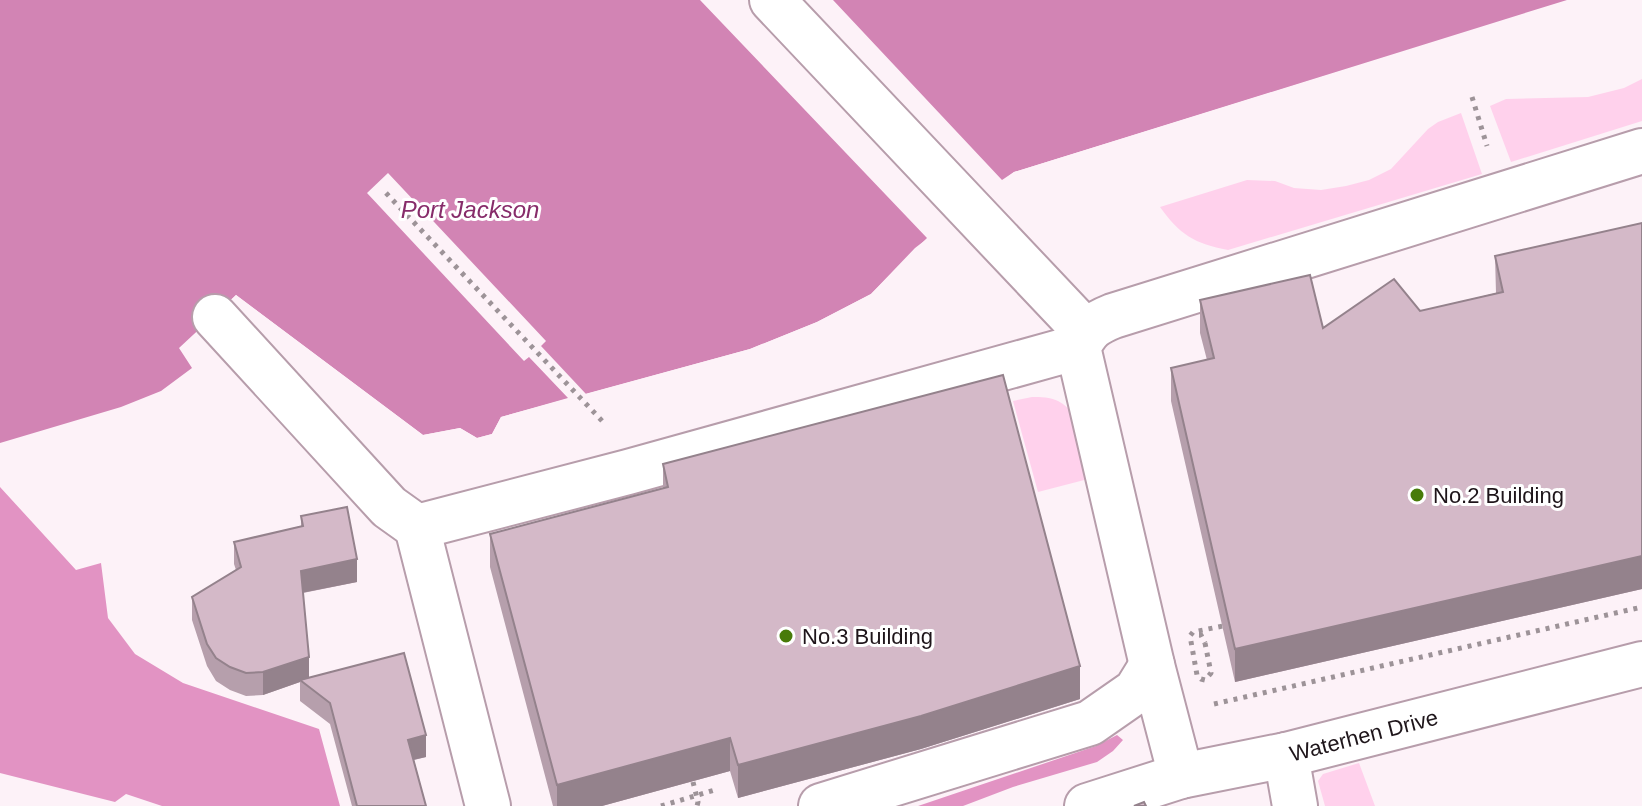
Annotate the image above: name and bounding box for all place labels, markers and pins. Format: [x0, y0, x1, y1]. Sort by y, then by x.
place label: No.2 Building [1433, 483, 1564, 508]
marker: No.2 Building [1408, 486, 1426, 504]
place label: No.3 Building [802, 624, 933, 649]
marker: No.3 Building [777, 627, 795, 645]

